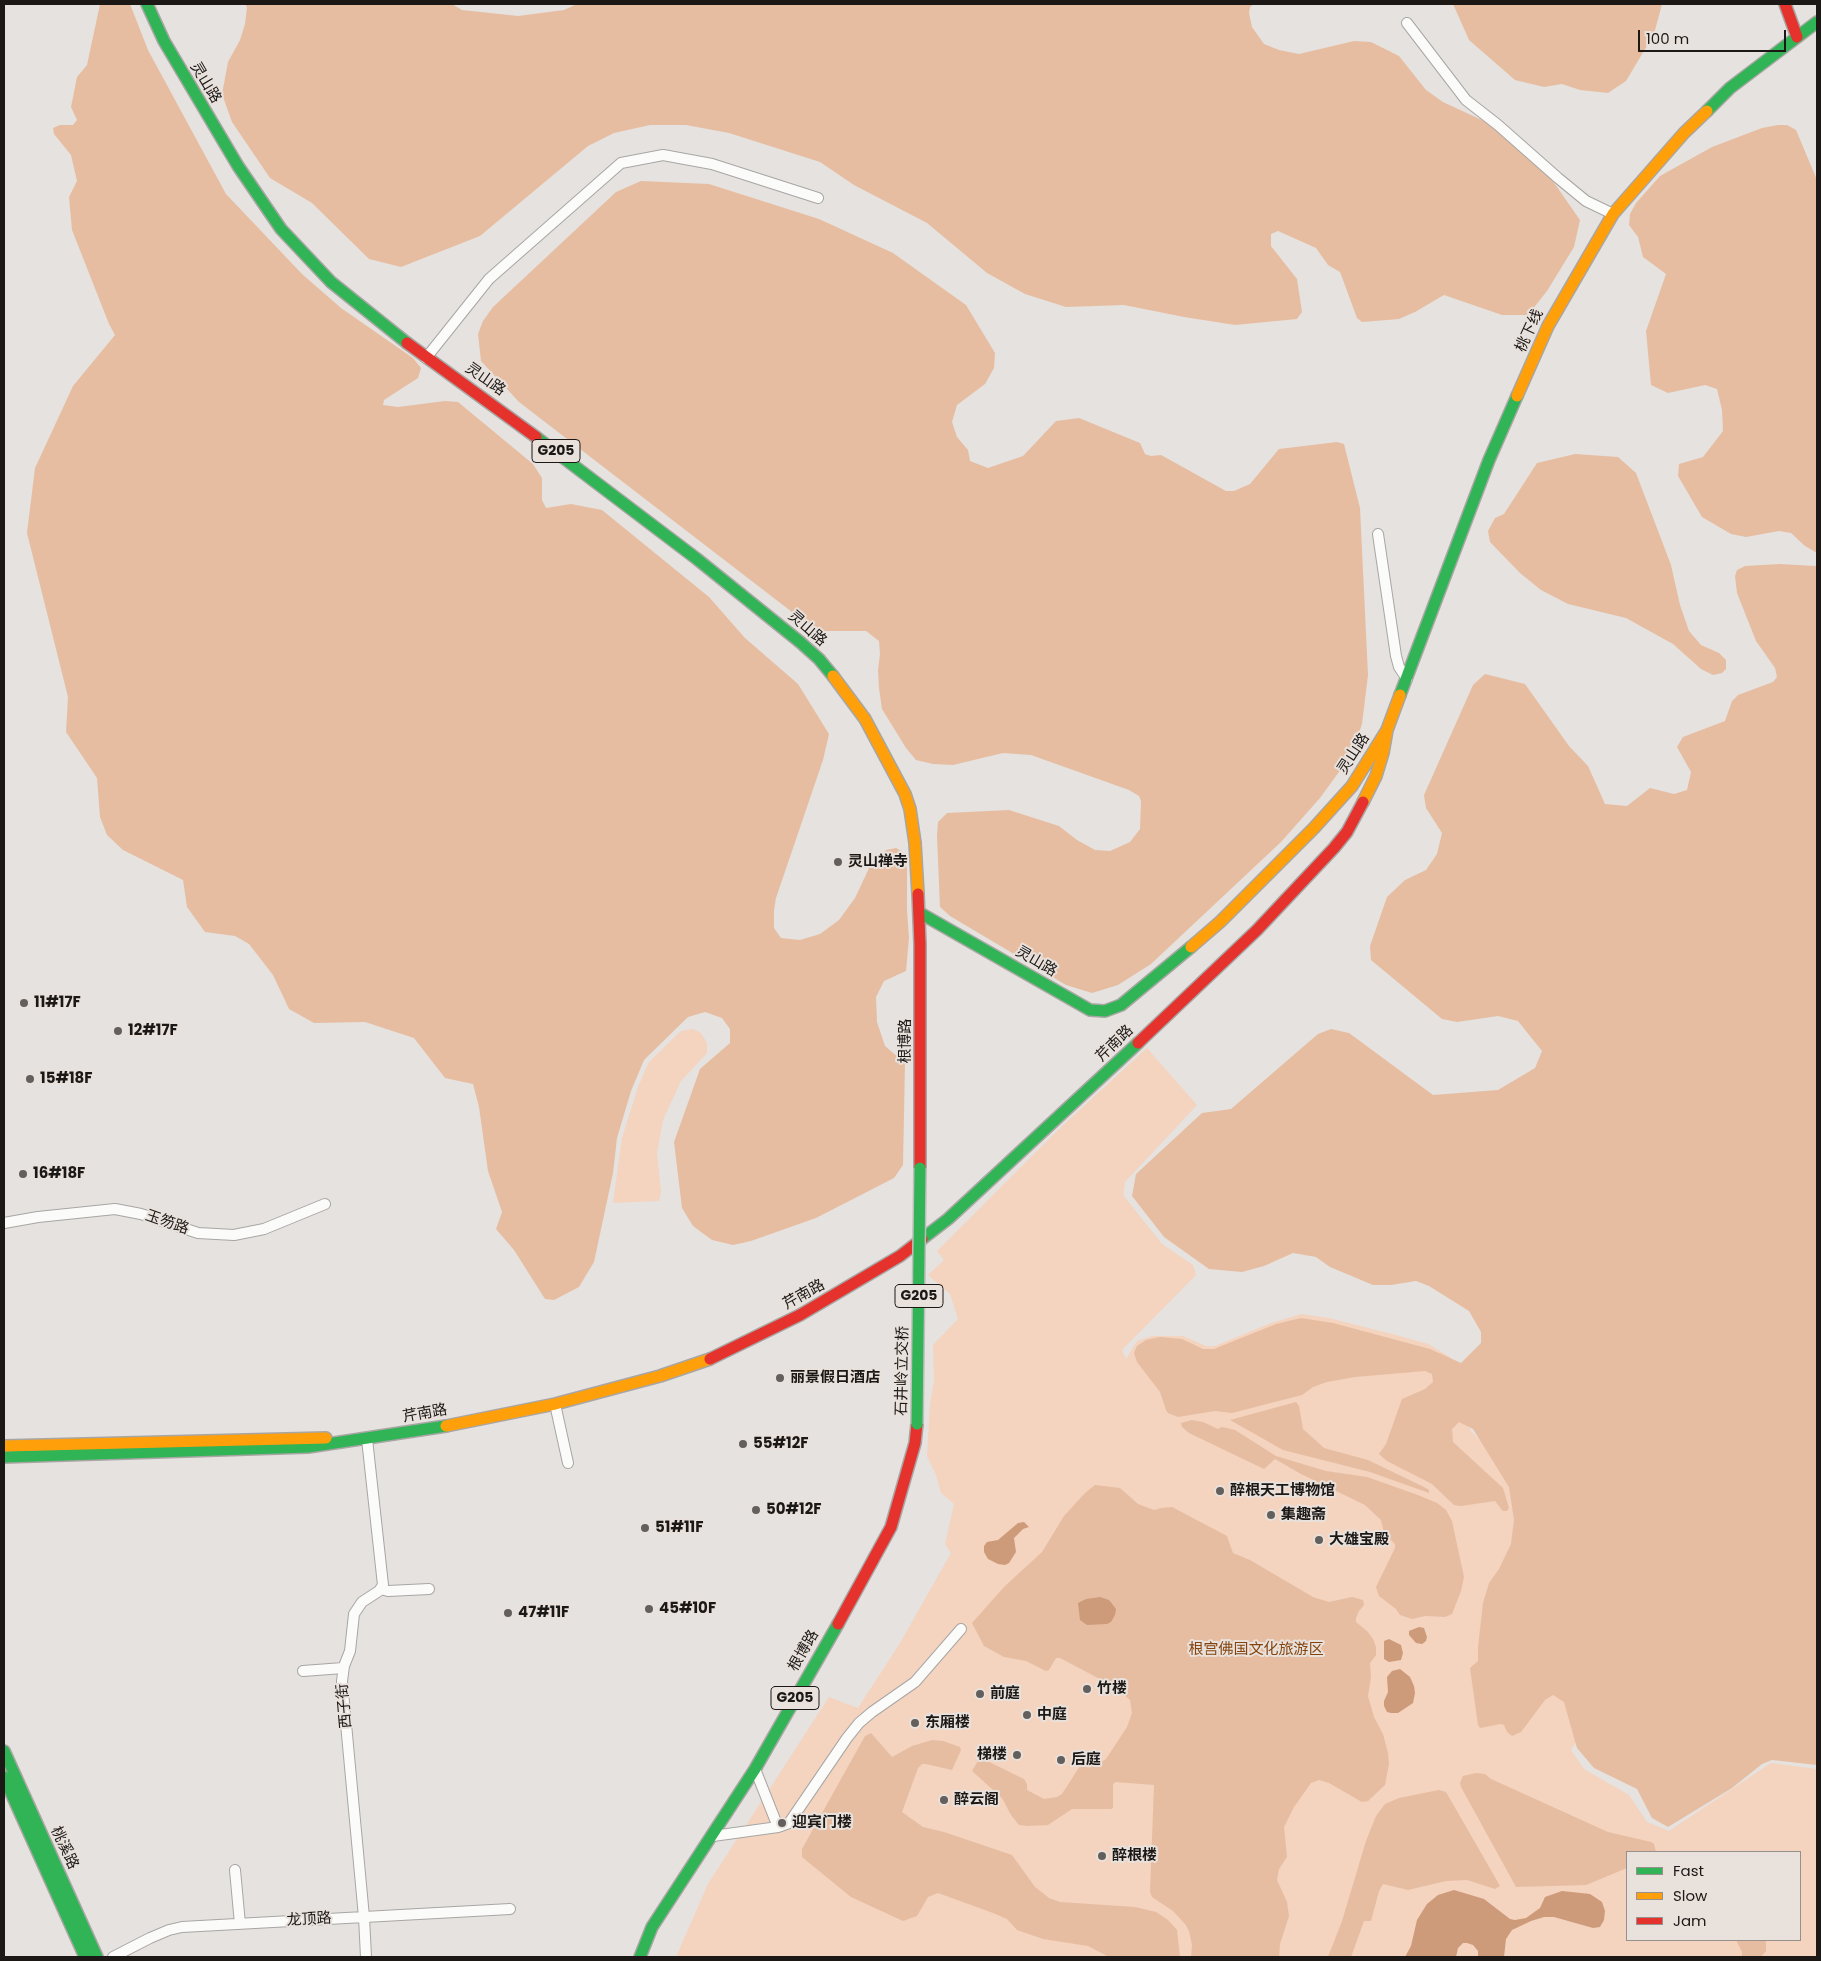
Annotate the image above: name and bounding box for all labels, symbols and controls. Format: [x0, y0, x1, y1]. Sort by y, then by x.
scale bar [1641, 20, 1788, 52]
text: 100 m [1646, 28, 1689, 49]
street label: 灵山路 [186, 59, 224, 107]
street label: 桃下线 [1512, 307, 1548, 355]
street label: 灵山路 [461, 360, 509, 400]
road number: G205 [532, 440, 580, 462]
street label: 灵山路 [784, 607, 830, 651]
street label: 灵山路 [1334, 730, 1374, 778]
place label: 灵山禅寺 [848, 853, 908, 871]
marker: 灵山禅寺 [832, 856, 844, 868]
street label: 灵山路 [1012, 943, 1060, 981]
place label: 11#17F [34, 994, 81, 1012]
marker: 11#17F [18, 997, 30, 1009]
street label: 根博路 [897, 1019, 915, 1063]
place label: 12#17F [128, 1022, 178, 1040]
street label: 芹南路 [1093, 1022, 1137, 1066]
marker: 12#17F [112, 1025, 124, 1037]
place label: 15#18F [40, 1070, 93, 1088]
marker: 15#18F [24, 1073, 36, 1085]
place label: 16#18F [33, 1165, 85, 1183]
marker: 16#18F [17, 1168, 29, 1180]
street label: 玉笏路 [143, 1207, 191, 1239]
street label: 芹南路 [780, 1276, 828, 1314]
road number: G205 [895, 1284, 943, 1308]
street label: 石井岭立交桥 [893, 1326, 913, 1416]
place label: 丽景假日酒店 [790, 1369, 880, 1387]
marker: 丽景假日酒店 [774, 1372, 786, 1384]
street label: 芹南路 [401, 1401, 449, 1427]
place label: 55#12F [753, 1435, 808, 1453]
marker: 55#12F [737, 1438, 749, 1450]
place label: 醉根天工博物馆 [1230, 1482, 1335, 1500]
marker: 醉根天工博物馆 [1214, 1485, 1226, 1497]
place label: 50#12F [766, 1501, 821, 1519]
marker: 50#12F [750, 1504, 762, 1516]
place label: 集趣斋 [1281, 1506, 1326, 1524]
marker: 集趣斋 [1265, 1509, 1277, 1521]
place label: 51#11F [655, 1519, 703, 1537]
marker: 51#11F [639, 1522, 651, 1534]
place label: 大雄宝殿 [1329, 1531, 1389, 1549]
marker: 大雄宝殿 [1313, 1534, 1325, 1546]
place label: 45#10F [659, 1600, 716, 1618]
marker: 45#10F [643, 1603, 655, 1615]
place label: 47#11F [518, 1604, 569, 1622]
marker: 47#11F [502, 1607, 514, 1619]
street label: 根博路 [785, 1627, 823, 1675]
park label: 根宫佛国文化旅游区 [1189, 1641, 1323, 1659]
place label: 竹楼 [1097, 1680, 1127, 1698]
street label: 西子街 [334, 1683, 356, 1729]
marker: 竹楼 [1081, 1683, 1093, 1695]
place label: 前庭 [990, 1685, 1020, 1703]
road number: G205 [771, 1686, 819, 1710]
marker: 前庭 [974, 1688, 986, 1700]
place label: 中庭 [1037, 1706, 1067, 1724]
marker: 中庭 [1021, 1709, 1033, 1721]
place label: 东厢楼 [925, 1714, 970, 1732]
marker: 东厢楼 [909, 1717, 921, 1729]
place label: 梯楼 [977, 1746, 1007, 1764]
marker: 梯楼 [1011, 1749, 1023, 1761]
place label: 后庭 [1071, 1751, 1101, 1769]
marker: 后庭 [1055, 1754, 1067, 1766]
place label: 醉云阁 [954, 1791, 999, 1809]
marker: 醉云阁 [938, 1794, 950, 1806]
place label: 迎宾门楼 [792, 1814, 852, 1832]
marker: 迎宾门楼 [776, 1817, 788, 1829]
street label: 桃溪路 [46, 1824, 82, 1872]
place label: 醉根楼 [1112, 1847, 1157, 1865]
marker: 醉根楼 [1096, 1850, 1108, 1862]
legend [1626, 1851, 1801, 1941]
text: Fast [1673, 1860, 1704, 1881]
text: Slow [1673, 1885, 1707, 1906]
street label: 龙顶路 [286, 1910, 332, 1930]
text: Jam [1673, 1910, 1707, 1931]

